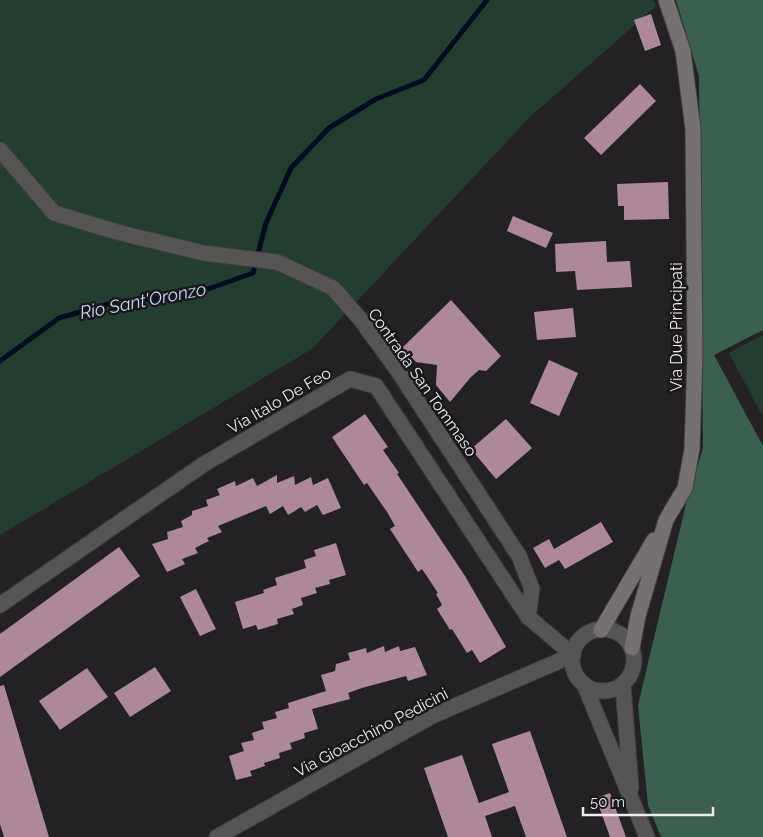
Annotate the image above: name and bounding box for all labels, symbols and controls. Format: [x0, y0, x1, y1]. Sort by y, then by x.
street label: Via Due Principati [667, 262, 686, 392]
water label: Rio Sant'Oronzo [78, 278, 208, 323]
street label: Contrada San Tommaso [364, 305, 481, 460]
street label: Via Italo De Feo [224, 363, 334, 438]
street label: Via Gioacchino Pedicini [291, 684, 451, 781]
scale bar [583, 784, 713, 816]
text: 50 m [590, 793, 625, 811]

